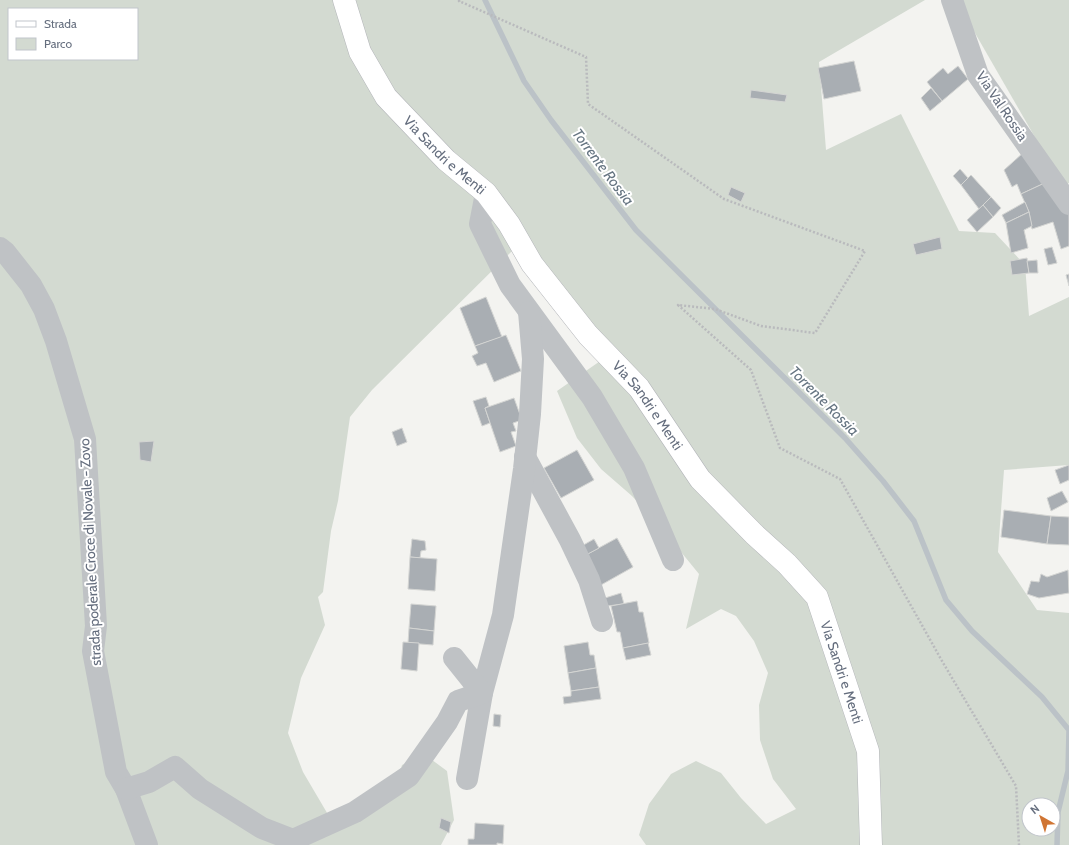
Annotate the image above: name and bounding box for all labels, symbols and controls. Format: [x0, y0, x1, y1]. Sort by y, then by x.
legend [8, 8, 138, 60]
text: Strada [44, 16, 77, 31]
text: Parco [44, 36, 72, 51]
street label: Via Val Rossia [972, 68, 1032, 145]
street label: Via Sandri e Menti [399, 112, 490, 198]
water label: Torrente Rossia [568, 125, 638, 209]
street label: Via Sandri e Menti [609, 357, 687, 453]
water label: Torrente Rossia [785, 362, 863, 440]
street label: strada poderale Croce di Novale - Zovo [75, 437, 105, 666]
street label: Via Sandri e Menti [817, 618, 867, 726]
north arrow [1021, 797, 1061, 837]
text: N [1027, 801, 1042, 817]

